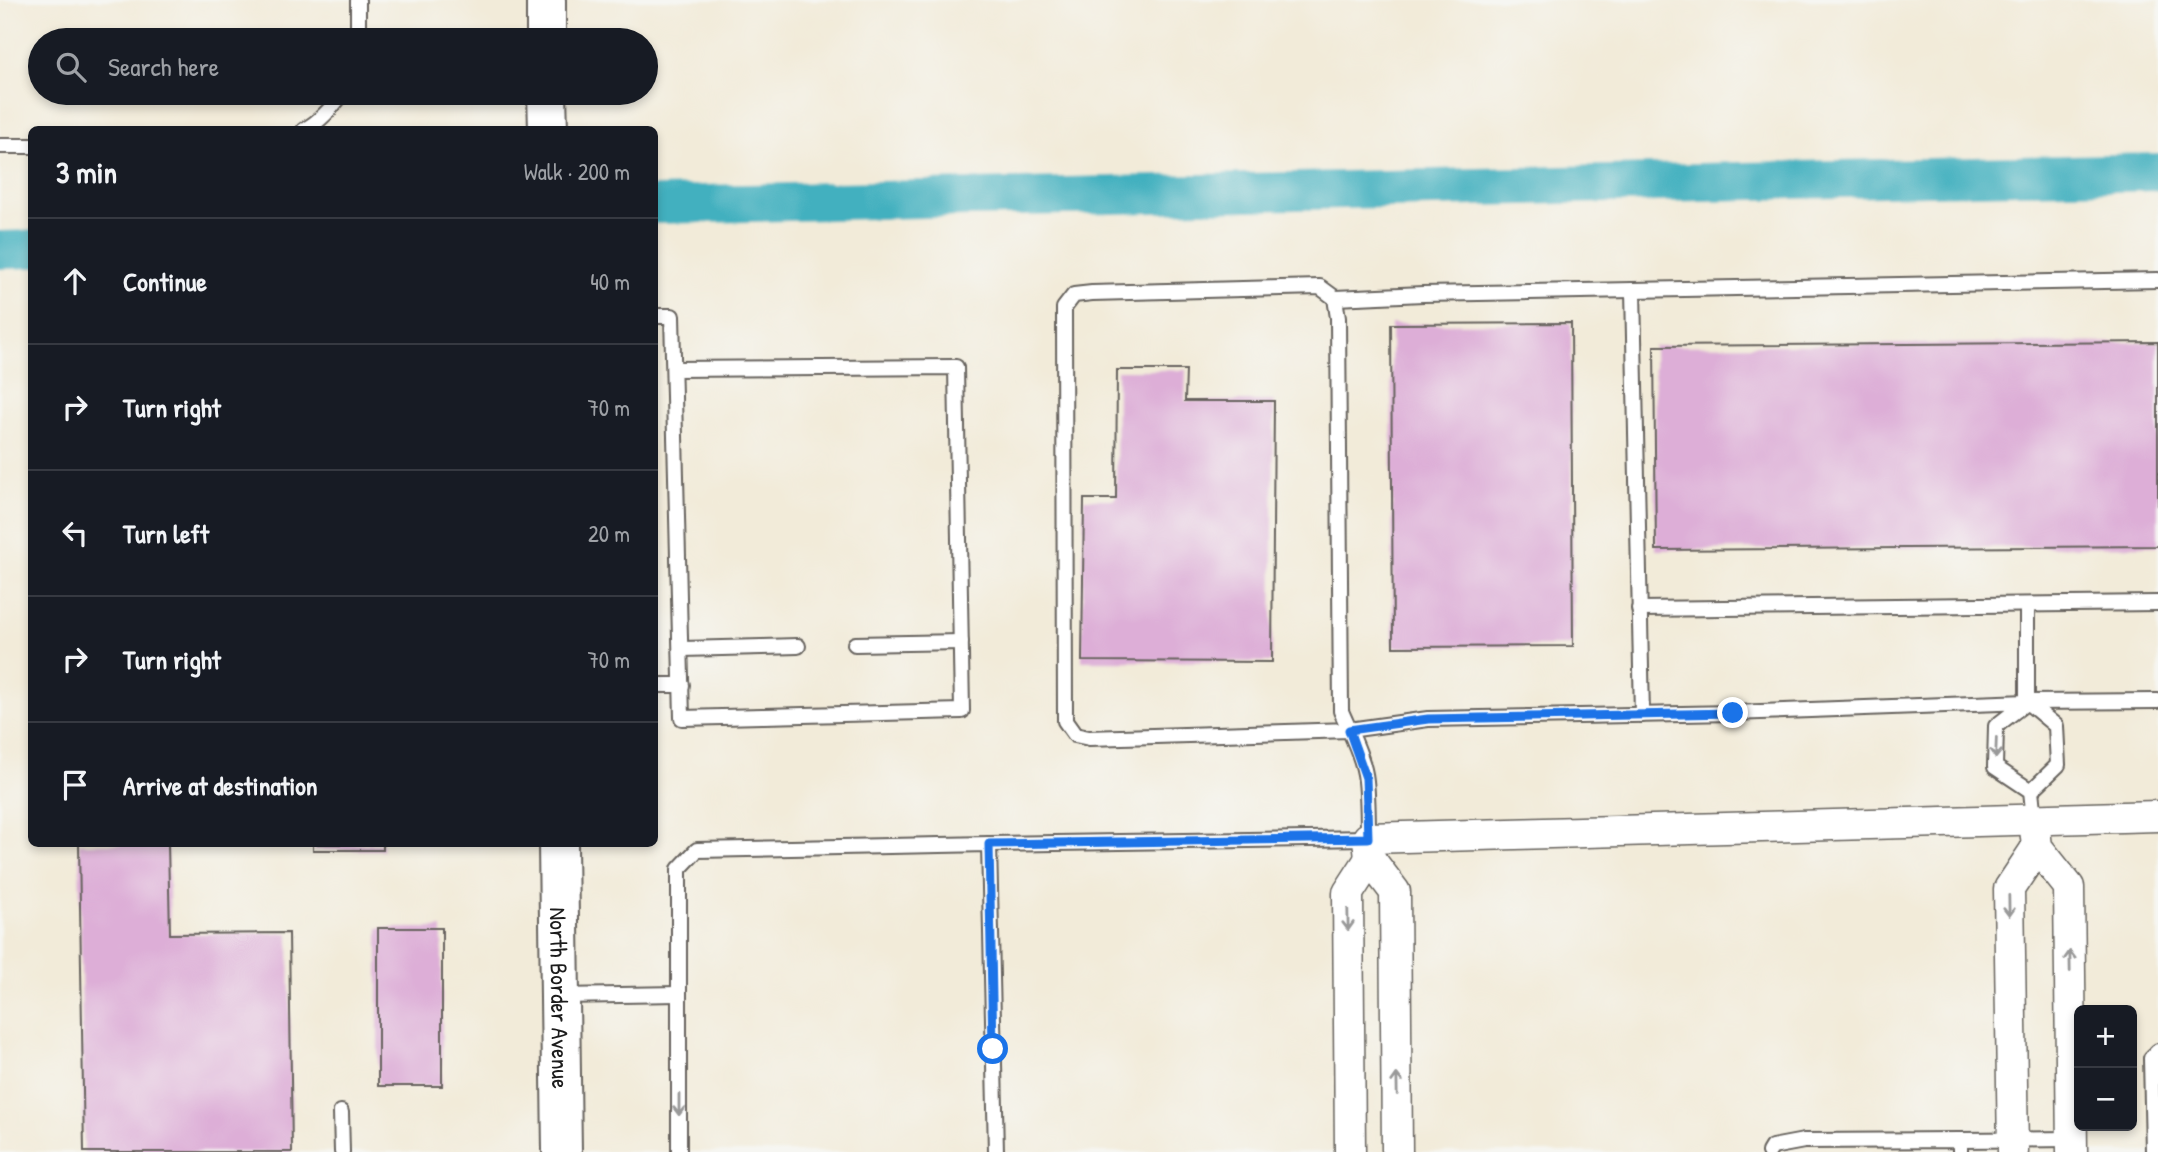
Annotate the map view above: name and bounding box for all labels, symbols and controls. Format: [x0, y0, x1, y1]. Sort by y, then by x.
search box [28, 28, 658, 105]
icon: search [52, 48, 90, 86]
text: Search here [108, 49, 219, 84]
text: 3 min [56, 152, 117, 192]
text: Walk · 200 m [524, 156, 630, 187]
icon: ahead [56, 262, 94, 300]
text: Continue [123, 264, 207, 299]
text: 40 m [590, 266, 630, 297]
icon: right [56, 388, 94, 426]
text: Turn right [123, 390, 221, 425]
text: 70 m [587, 392, 630, 423]
icon: left [56, 514, 94, 552]
text: Turn left [123, 516, 209, 551]
text: 20 m [588, 518, 630, 549]
icon: right [56, 640, 94, 678]
text: Turn right [123, 642, 221, 677]
text: 70 m [587, 644, 630, 675]
route end [1717, 697, 1748, 728]
one-way arrow [1989, 737, 2002, 760]
icon: arrive [56, 766, 94, 804]
text: Arrive at destination [123, 768, 318, 803]
one-way arrow [2002, 894, 2016, 917]
street label: North Border Avenue [543, 907, 577, 1089]
one-way arrow [1341, 909, 1355, 932]
one-way arrow [2063, 950, 2077, 973]
map controls [2074, 1005, 2137, 1131]
button: + [2074, 1005, 2137, 1068]
route start [977, 1033, 1008, 1064]
button: − [2074, 1068, 2137, 1131]
one-way arrow [1390, 1073, 1404, 1096]
one-way arrow [672, 1093, 686, 1116]

